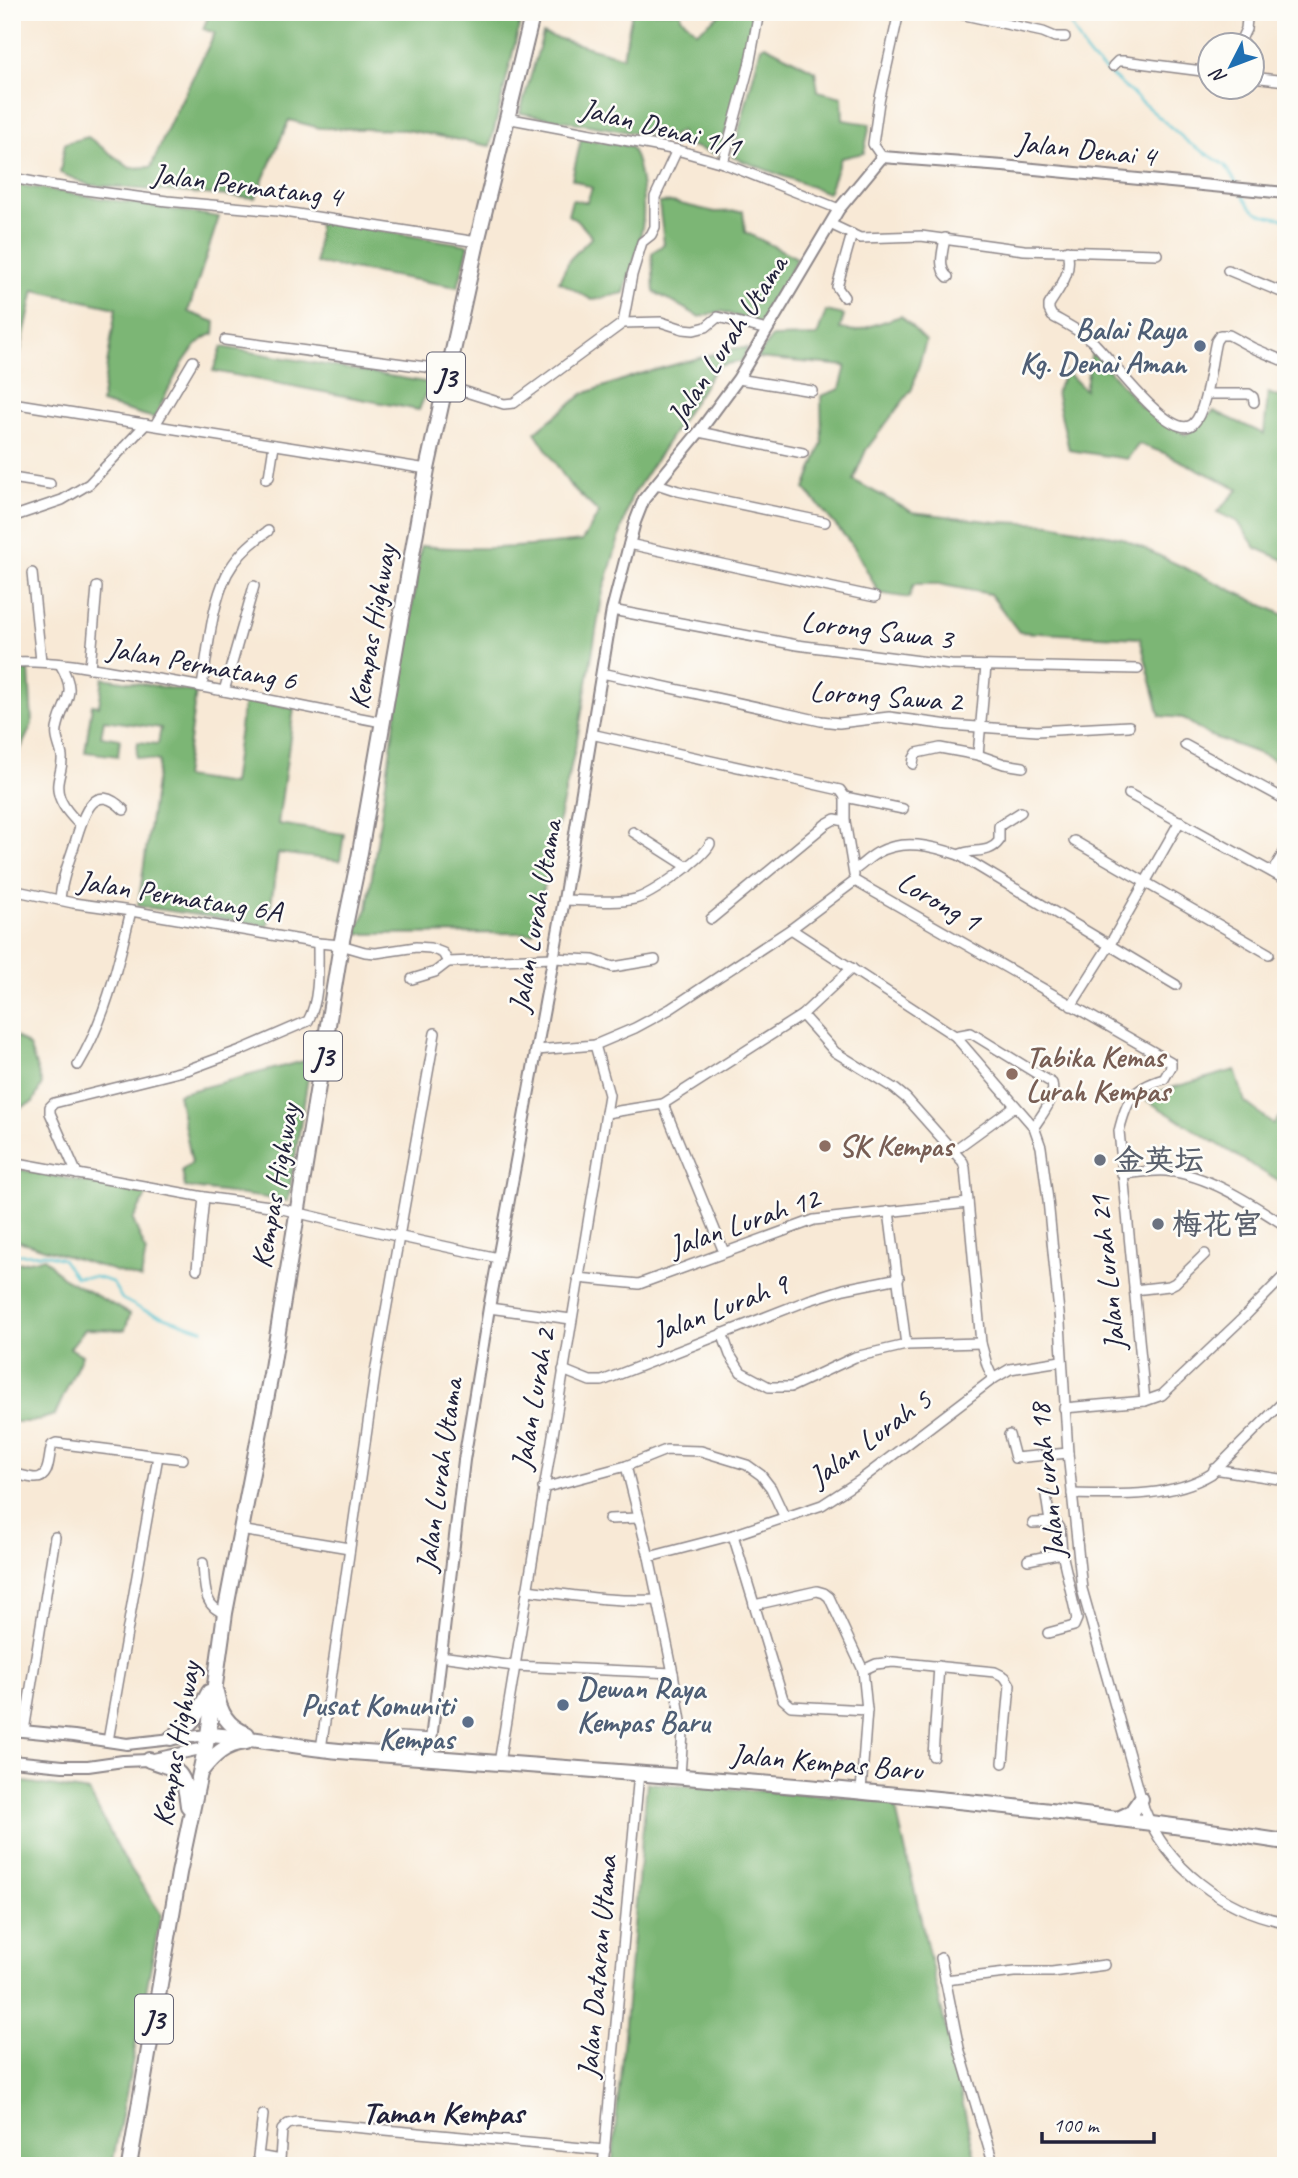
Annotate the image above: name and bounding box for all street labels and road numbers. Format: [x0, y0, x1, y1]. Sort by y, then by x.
street label: Jalan Denai 1/1 [575, 88, 746, 166]
street label: Jalan Denai 4 [1012, 123, 1160, 175]
street label: Jalan Permatang 4 [148, 154, 346, 216]
street label: Jalan Lurah Utama [657, 246, 797, 434]
road number: J3 [427, 352, 465, 402]
street label: Kempas Highway [339, 539, 406, 712]
street label: Lorong Sawa 3 [799, 602, 957, 658]
street label: Jalan Permatang 6 [103, 628, 301, 700]
street label: Lorong Sawa 2 [809, 672, 966, 720]
street label: Jalan Lurah Utama [499, 814, 571, 1017]
street label: Jalan Permatang 6A [73, 861, 287, 931]
street label: Lorong 1 [891, 862, 989, 941]
road number: J3 [304, 1032, 342, 1080]
street label: Kempas Highway [242, 1098, 309, 1271]
street label: Jalan Lurah 12 [662, 1178, 826, 1266]
street label: Jalan Lurah 21 [1080, 1192, 1134, 1354]
street label: Jalan Lurah 9 [645, 1264, 796, 1352]
street label: Jalan Lurah 2 [502, 1323, 565, 1474]
street label: Jalan Lurah Utama [406, 1373, 472, 1576]
street label: Jalan Lurah 5 [800, 1380, 940, 1496]
street label: Jalan Lurah 18 [1020, 1399, 1074, 1562]
street label: Kempas Highway [143, 1656, 210, 1829]
street label: Jalan Kempas Baru [728, 1735, 926, 1789]
street label: Jalan Dataran Utama [568, 1853, 626, 2082]
road number: J3 [135, 1994, 173, 2044]

